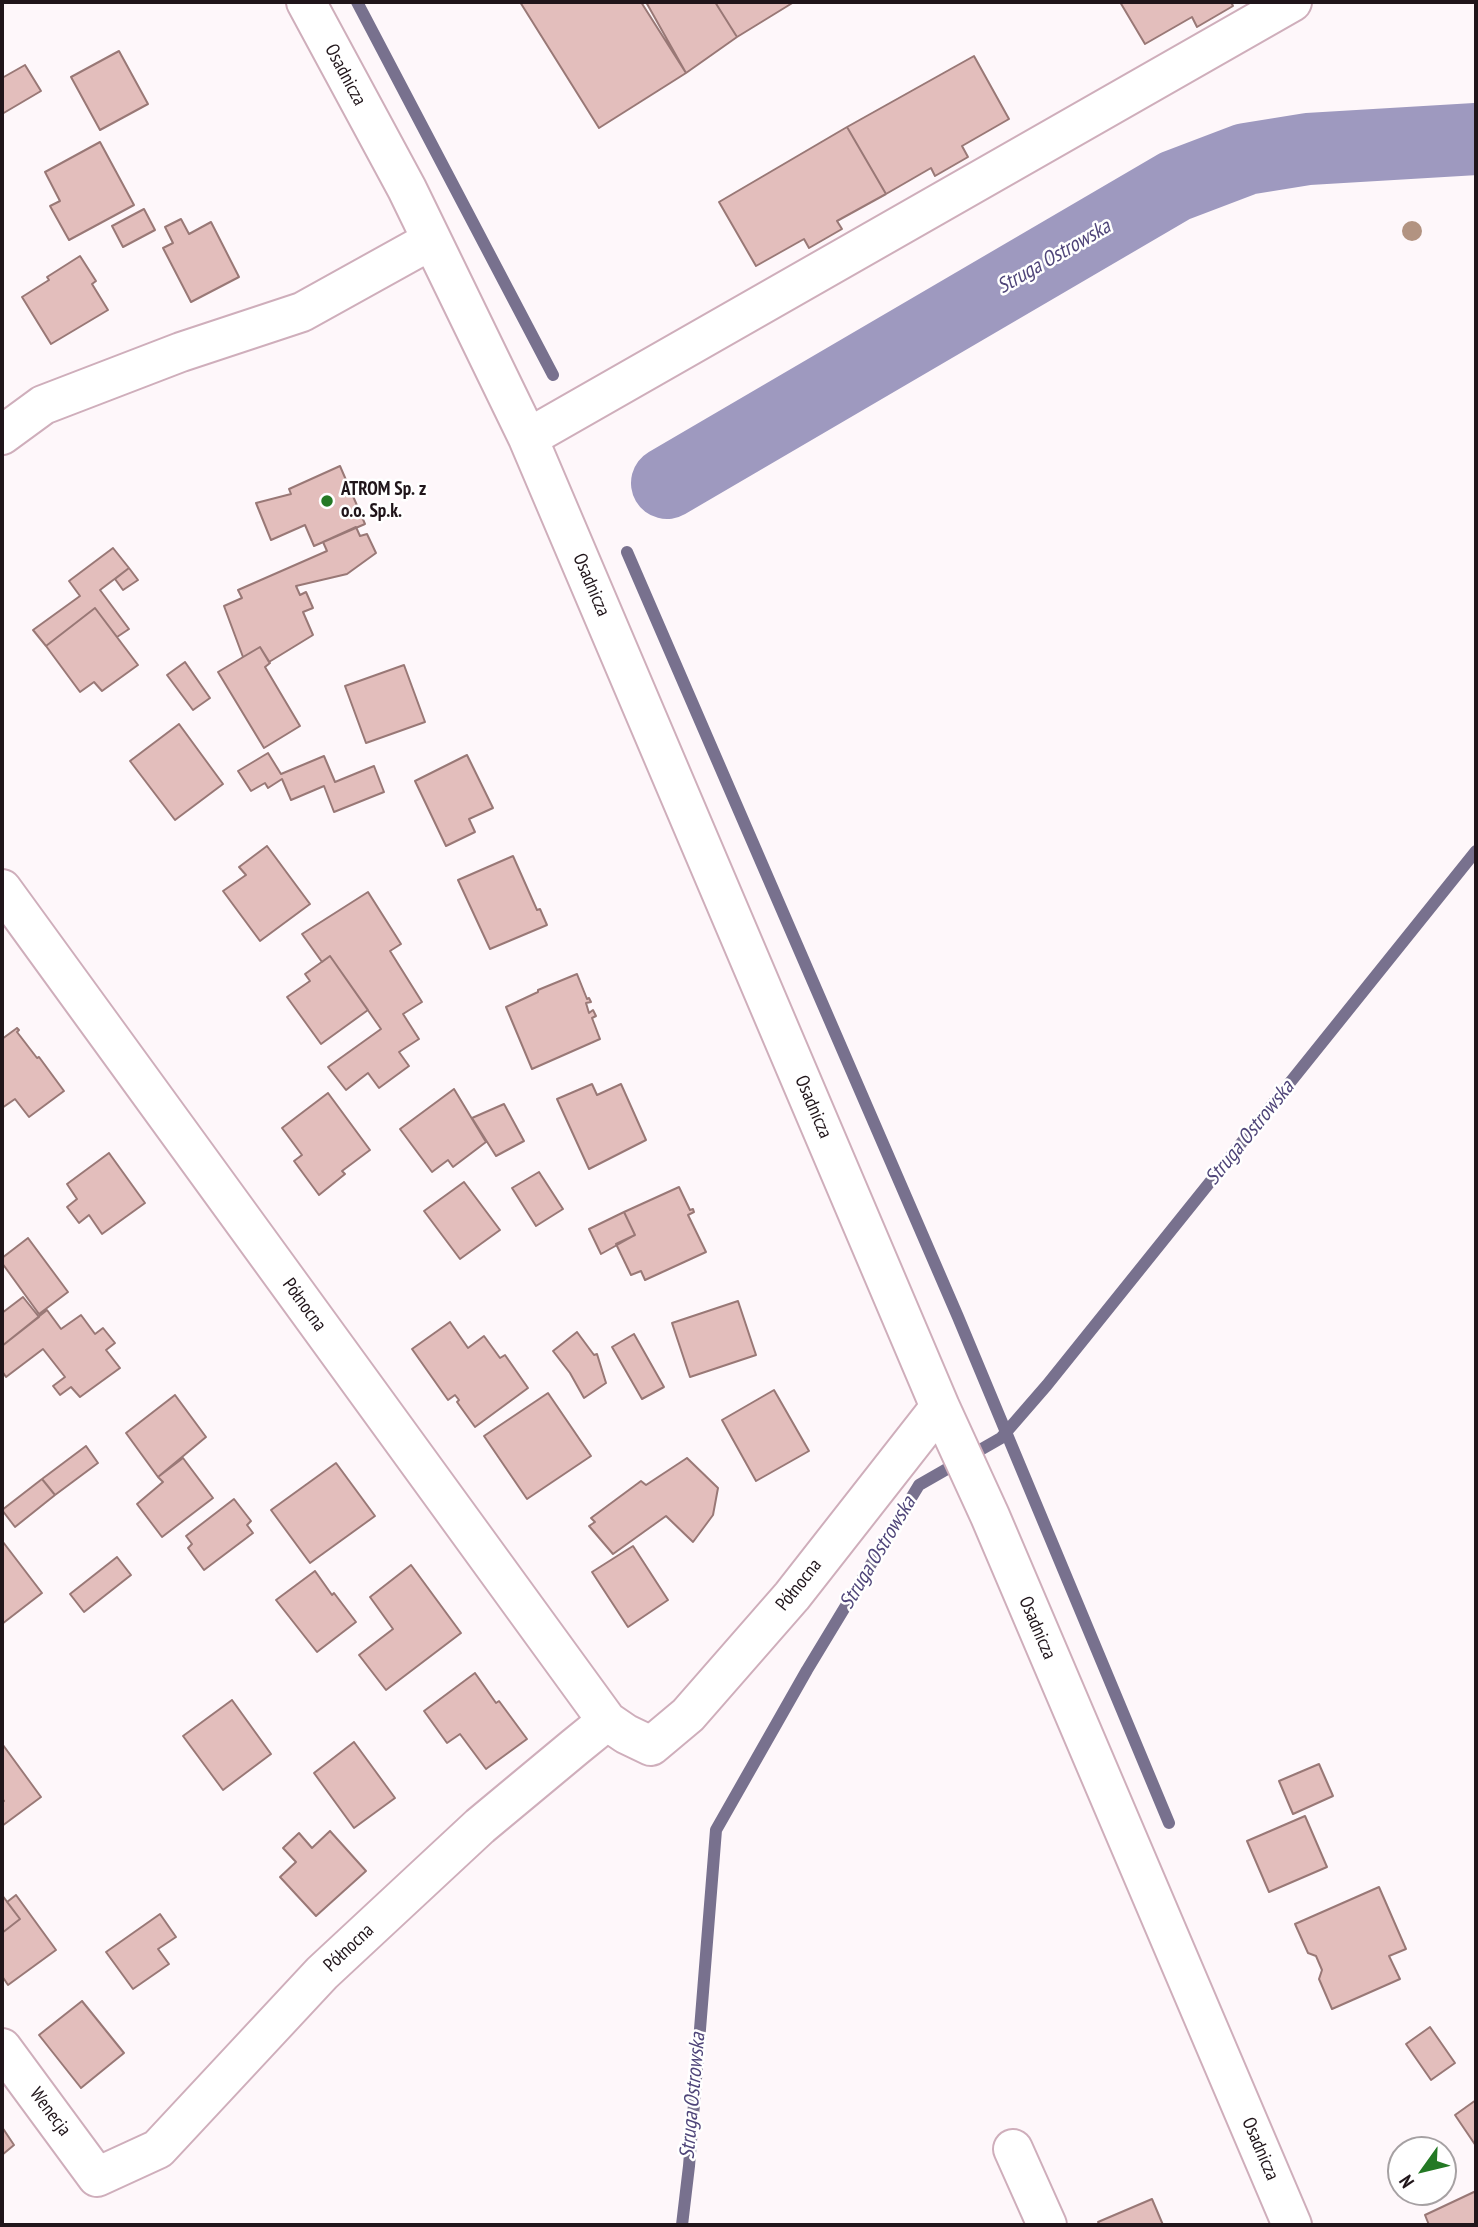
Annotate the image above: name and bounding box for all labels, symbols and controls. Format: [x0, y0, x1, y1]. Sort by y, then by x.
street label: Osadnicza [319, 40, 371, 110]
water label: Struga Ostrowska [993, 214, 1115, 300]
place label: ATROM Sp. z o.o. Sp.k. [341, 479, 426, 523]
marker: ATROM Sp. z o.o. Sp.k. [319, 493, 335, 509]
street label: Osadnicza [568, 550, 614, 620]
street label: Osadnicza [790, 1072, 836, 1142]
water label: Struga Ostrowska [1200, 1076, 1300, 1190]
street label: Północna [277, 1274, 331, 1336]
water label: Struga Ostrowska [835, 1492, 921, 1614]
street label: Północna [771, 1555, 827, 1615]
street label: Osadnicza [1014, 1593, 1060, 1663]
street label: Północna [319, 1919, 379, 1977]
water label: Struga Ostrowska [675, 2032, 711, 2160]
street label: Wenecja [25, 2083, 75, 2141]
street label: Osadnicza [1237, 2114, 1283, 2184]
north arrow [1387, 2136, 1457, 2206]
text: N [1393, 2171, 1419, 2193]

